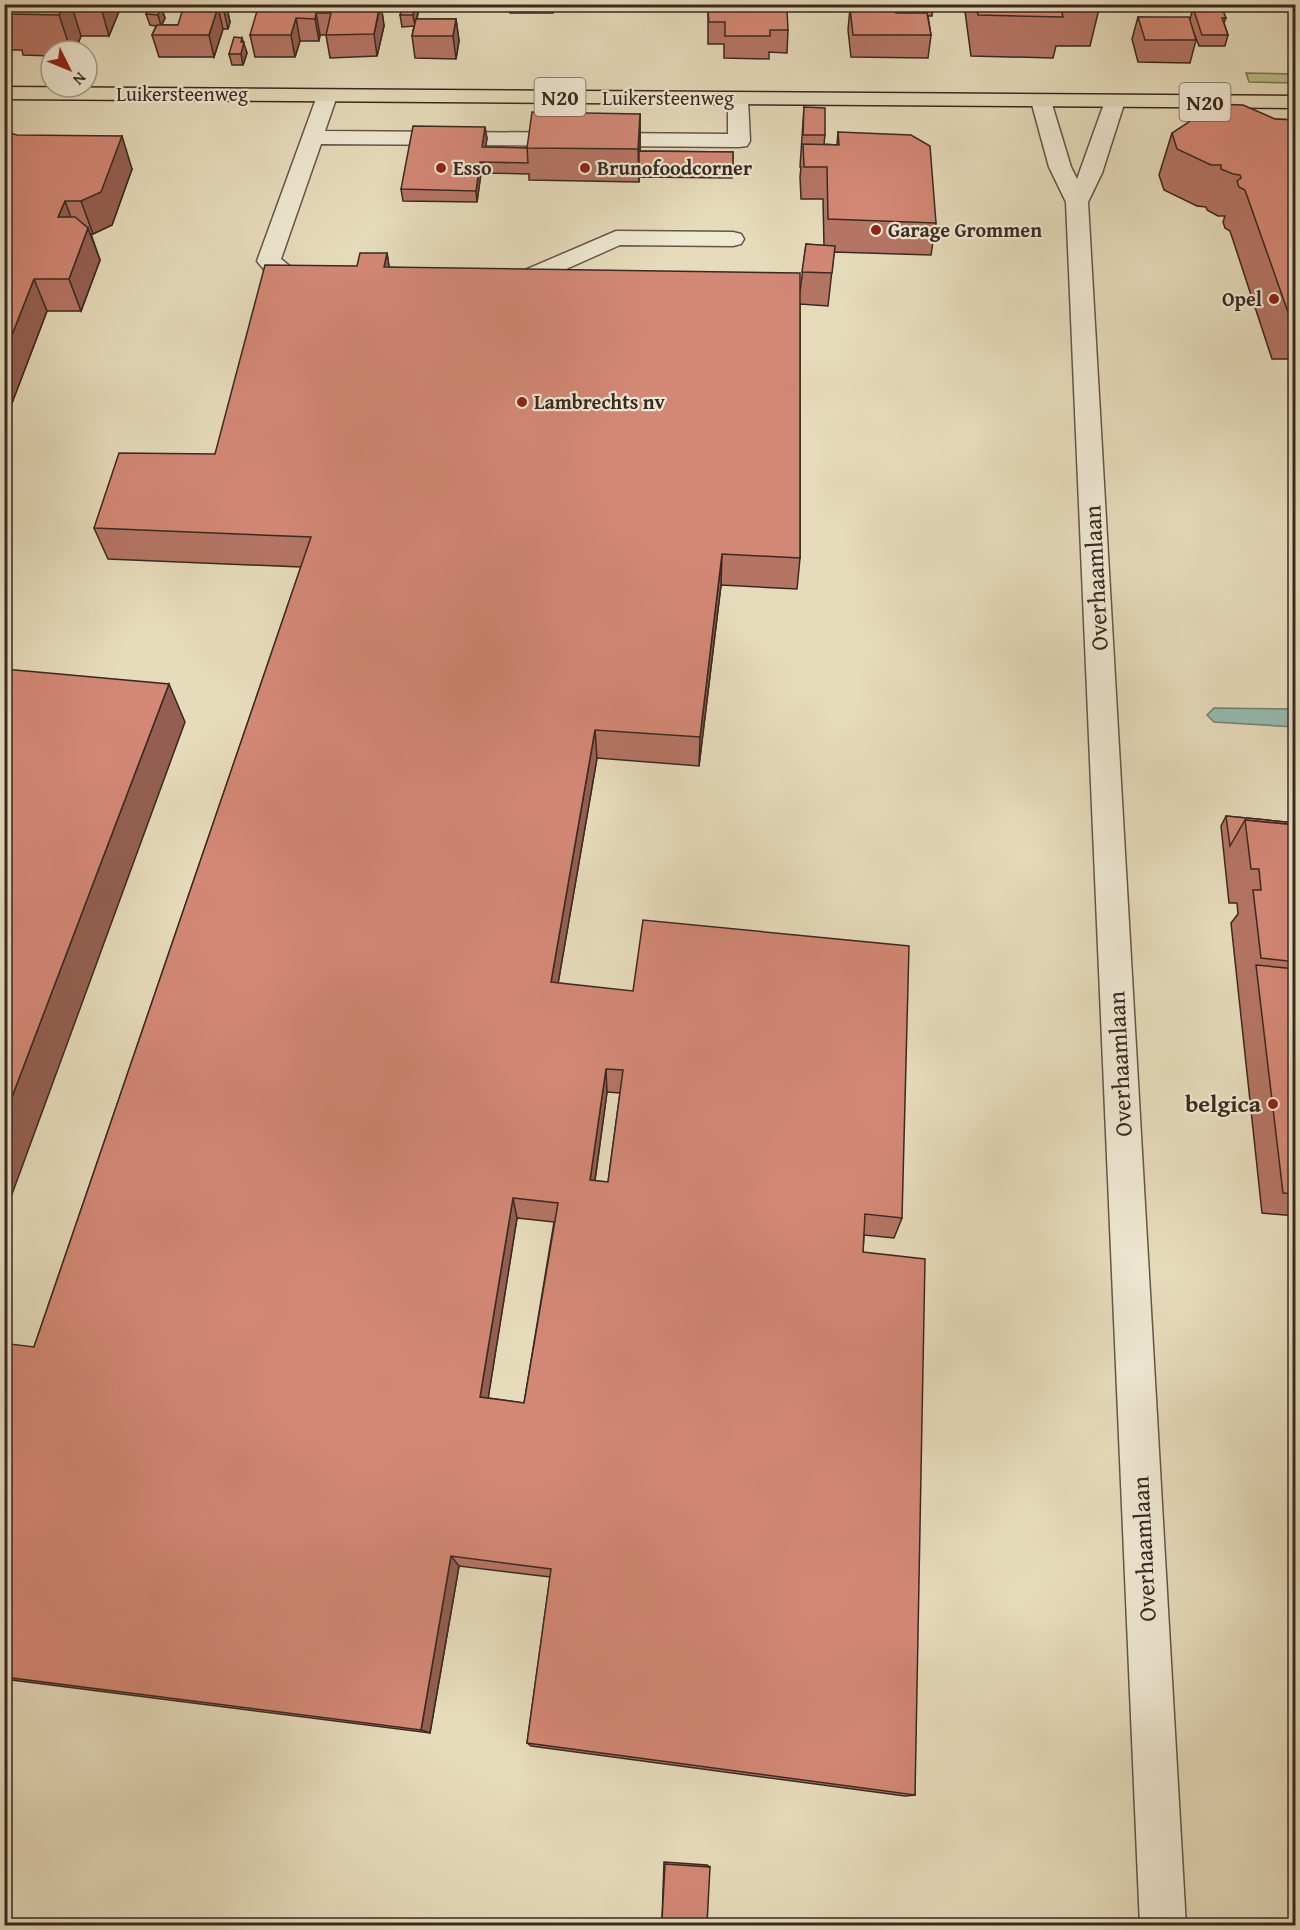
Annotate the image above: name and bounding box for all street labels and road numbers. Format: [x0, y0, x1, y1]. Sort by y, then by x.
road number: N20 [534, 78, 586, 116]
street label: Luikersteenweg [116, 79, 248, 108]
street label: Luikersteenweg [602, 83, 734, 112]
road number: N20 [1180, 83, 1230, 121]
street label: Overhaamlaan [1074, 504, 1117, 652]
street label: Overhaamlaan [1098, 990, 1141, 1138]
street label: Overhaamlaan [1122, 1475, 1165, 1623]

